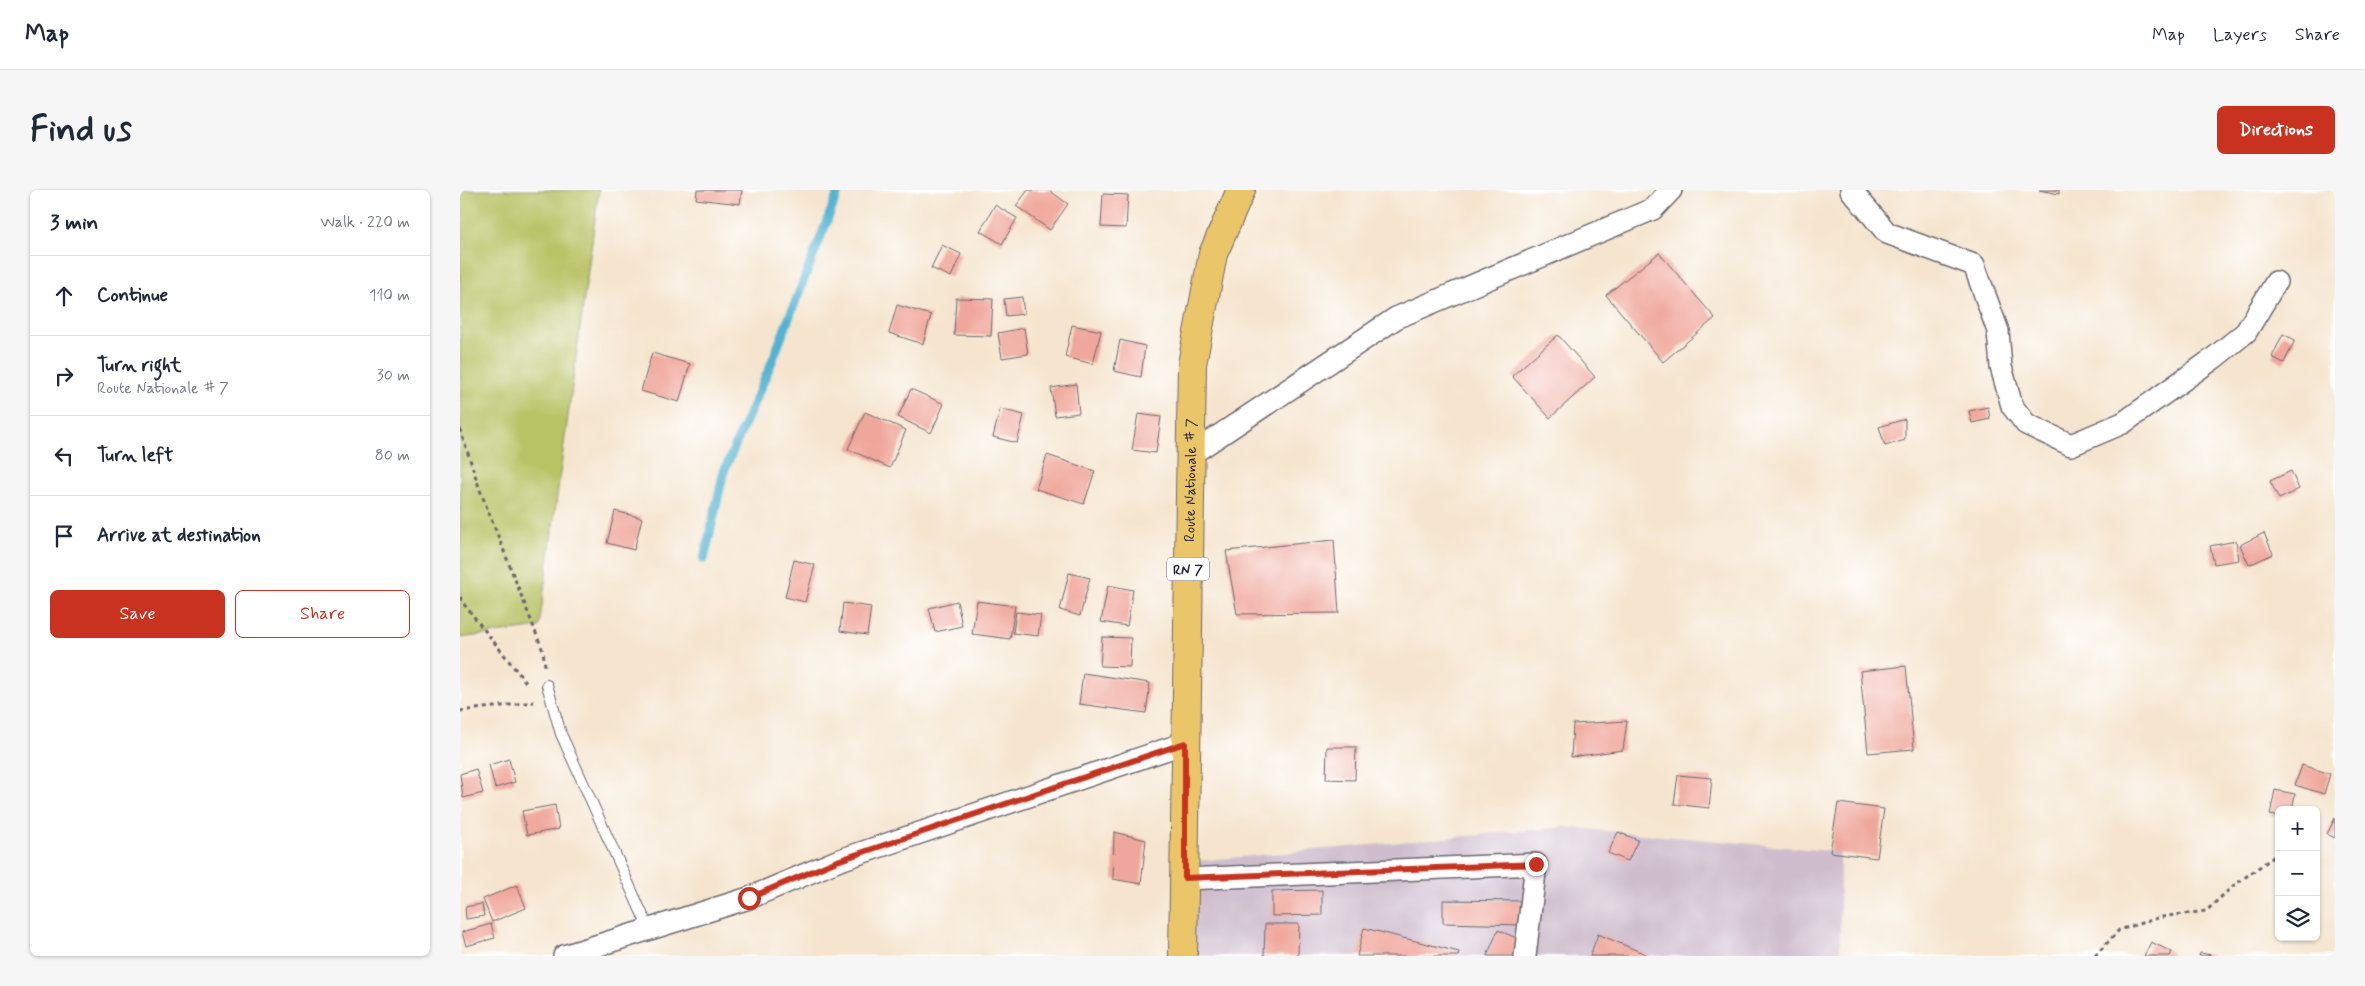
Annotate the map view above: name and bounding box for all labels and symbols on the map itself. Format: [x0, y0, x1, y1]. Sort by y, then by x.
street label: Route Nationale # 7 [1180, 418, 1202, 542]
road number: RN 7 [1167, 558, 1209, 580]
route end [1525, 853, 1548, 876]
route start [738, 887, 761, 910]

